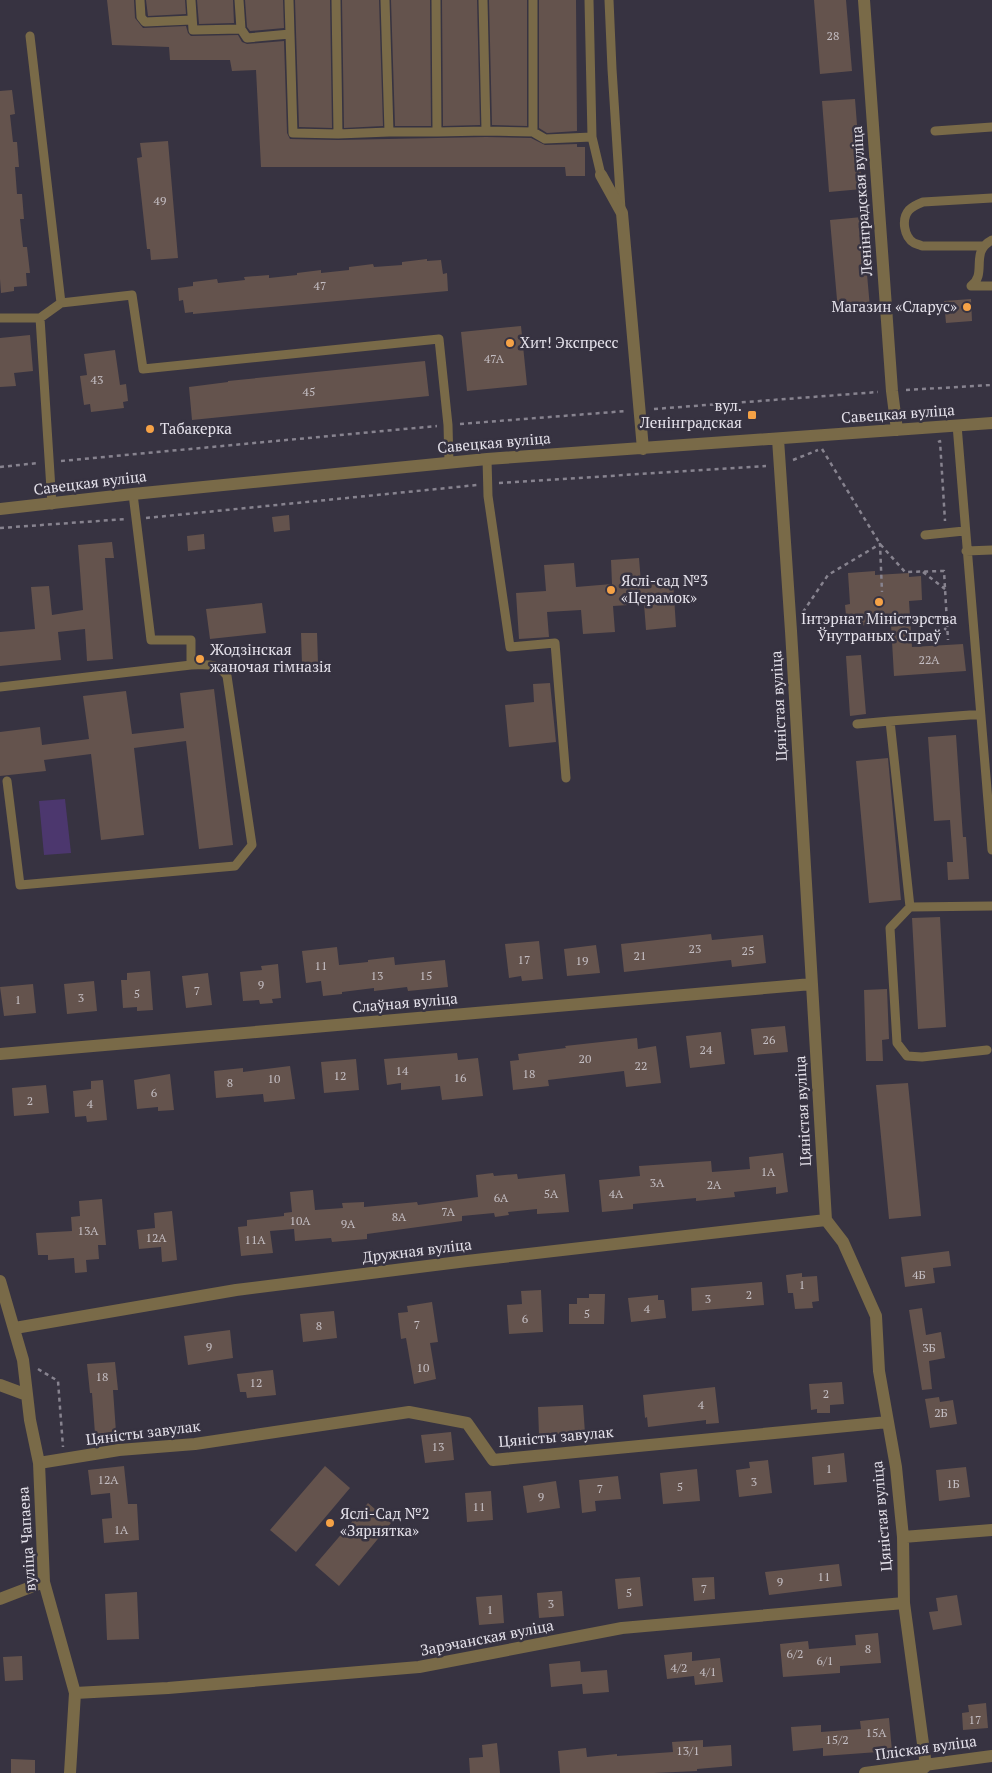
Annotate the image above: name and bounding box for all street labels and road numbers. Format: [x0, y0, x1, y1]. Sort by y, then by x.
street label: Ленінградская вуліца [846, 125, 876, 278]
street label: Савецкая вуліца [840, 399, 956, 427]
street label: Савецкая вуліца [436, 427, 552, 457]
street label: Савецкая вуліца [32, 465, 148, 499]
street label: Цяністая вуліца [765, 650, 791, 762]
street label: Слаўная вуліца [351, 987, 459, 1017]
street label: Цяністая вуліца [789, 1055, 815, 1167]
street label: Дружная вуліца [361, 1233, 473, 1267]
street label: Цяністы завулак [84, 1415, 202, 1449]
street label: Цяністы завулак [498, 1421, 615, 1451]
street label: Цяністая вуліца [866, 1460, 896, 1572]
street label: вуліца Чапаева [12, 1486, 40, 1592]
street label: Зарэчанская вуліца [418, 1614, 556, 1660]
street label: Пліская вуліца [874, 1730, 978, 1764]

